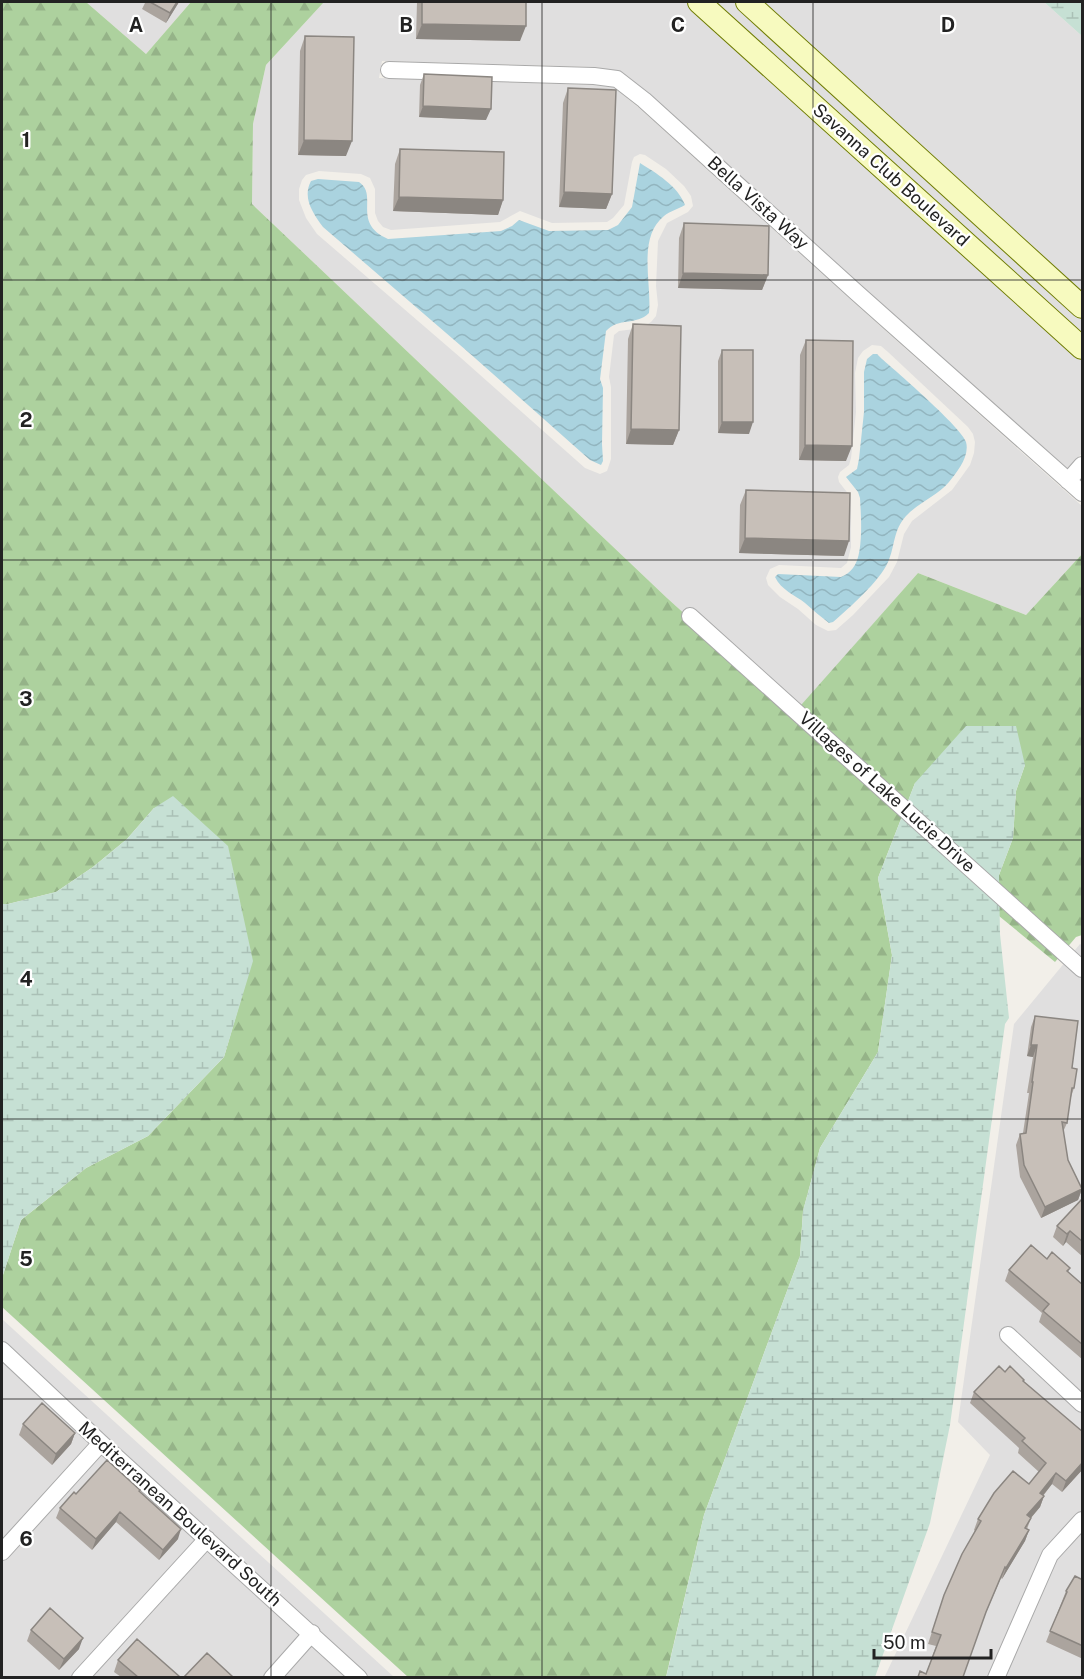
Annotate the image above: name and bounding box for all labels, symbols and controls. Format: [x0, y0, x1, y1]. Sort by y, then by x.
text: A [129, 13, 143, 37]
text: B [399, 13, 413, 37]
text: C [671, 13, 685, 37]
text: D [941, 13, 955, 37]
street label: Savanna Club Boulevard [809, 99, 974, 250]
text: 1 [22, 128, 30, 152]
street label: Bella Vista Way [703, 152, 813, 254]
text: 2 [20, 408, 32, 432]
text: 3 [19, 687, 33, 711]
street label: Villages of Lake Lucie Drive [795, 707, 980, 876]
text: 4 [19, 967, 33, 991]
text: 5 [19, 1247, 33, 1271]
street label: Mediterranean Boulevard South [75, 1417, 286, 1610]
text: 6 [19, 1527, 33, 1551]
scale bar [874, 1622, 991, 1660]
text: 50 m [883, 1632, 926, 1653]

